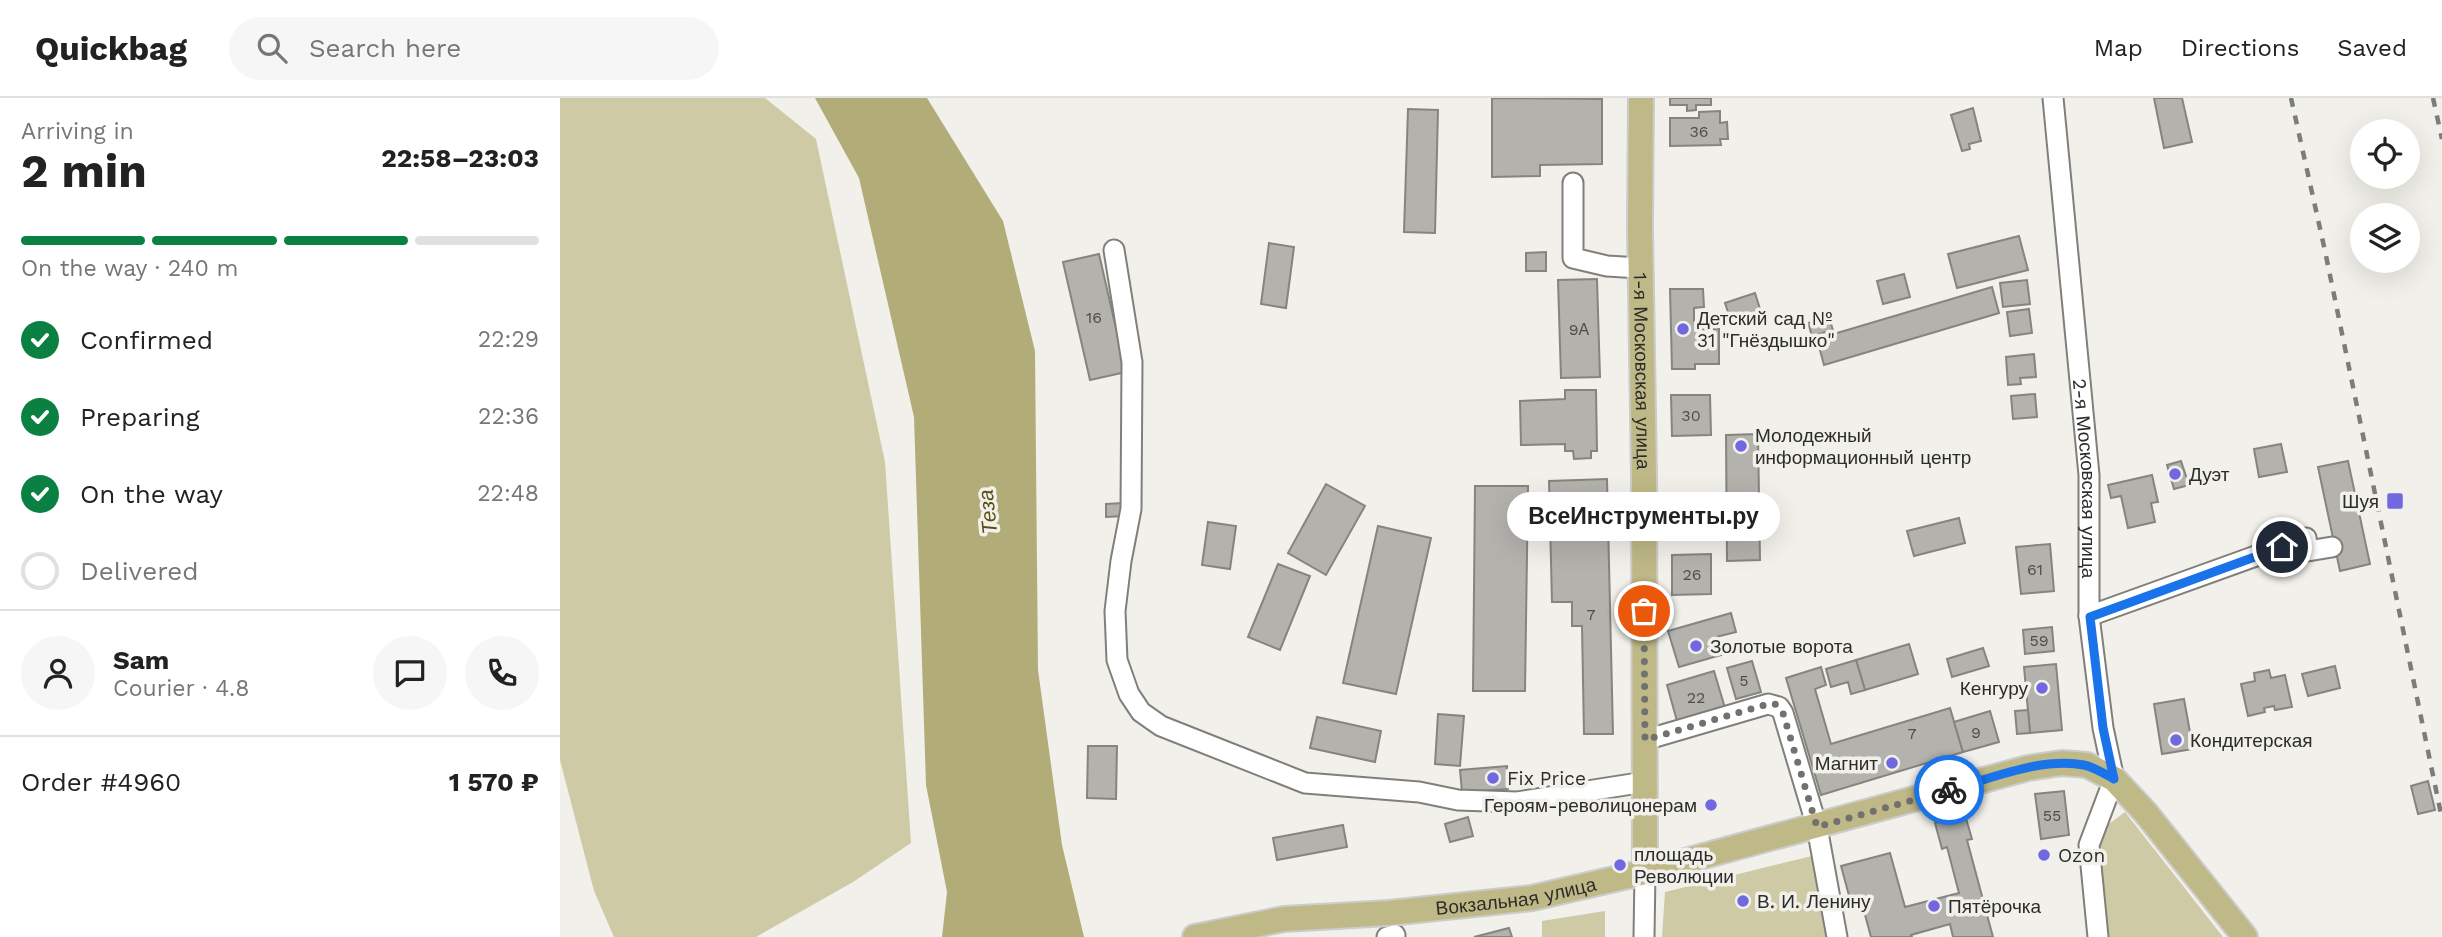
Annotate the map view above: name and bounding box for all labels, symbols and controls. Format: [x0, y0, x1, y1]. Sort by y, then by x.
search box [229, 17, 719, 80]
text: Quickbag [35, 29, 187, 68]
icon: search [253, 29, 291, 67]
text: Search here [309, 33, 461, 63]
text: Map [2094, 34, 2143, 62]
text: Directions [2181, 34, 2299, 62]
text: Saved [2337, 34, 2407, 62]
text: Arriving in [21, 118, 134, 145]
map controls [2350, 119, 2420, 273]
button: locate [2350, 119, 2420, 189]
house number: 36 [1689, 122, 1709, 141]
text: 22:58–23:03 [381, 143, 539, 173]
text: 2 min [21, 144, 147, 198]
button: layers [2350, 203, 2420, 273]
text: On the way · 240 m [21, 255, 239, 282]
street label: 1-я Московская улица [1629, 272, 1655, 470]
place label: Детский сад № 31 "Гнёздышко" [1697, 307, 1835, 352]
house number: 16 [1086, 308, 1102, 327]
house number: 9А [1569, 320, 1590, 339]
icon: check [21, 321, 59, 359]
marker: Детский сад № 31 "Гнёздышко" [1675, 321, 1691, 337]
text: Confirmed [80, 325, 213, 355]
text: 22:29 [478, 326, 539, 353]
street label: 2-я Московская улица [2068, 378, 2100, 579]
icon: check [21, 398, 59, 436]
text: Preparing [80, 402, 200, 432]
text: 22:36 [478, 403, 539, 430]
house number: 30 [1681, 406, 1701, 425]
place label: Молодежный информационный центр [1755, 424, 1971, 469]
marker: Молодежный информационный центр [1733, 438, 1749, 454]
place label: Дуэт [2189, 463, 2230, 486]
marker: Дуэт [2167, 466, 2183, 482]
icon: check [21, 475, 59, 513]
text: On the way [80, 479, 223, 509]
text: 22:48 [477, 480, 539, 507]
water label: Теза [973, 488, 1002, 536]
place label: Шуя [2342, 490, 2379, 513]
marker: Шуя [2385, 491, 2405, 511]
callout: ВсеИнструменты.ру [1508, 492, 1780, 541]
text: ВсеИнструменты.ру [1528, 503, 1759, 530]
pin [2252, 517, 2312, 577]
icon: home [2263, 528, 2301, 566]
text: Delivered [80, 556, 199, 586]
house number: 61 [2027, 560, 2043, 579]
house number: 26 [1682, 565, 1702, 584]
pin [1614, 581, 1674, 641]
icon: bag [1625, 592, 1663, 630]
house number: 7 [1587, 605, 1596, 624]
house number: 59 [2029, 631, 2049, 650]
place label: Золотые ворота [1710, 635, 1853, 658]
button: person [21, 636, 95, 710]
button: chat [373, 636, 447, 710]
button: phone [465, 636, 539, 710]
marker: Золотые ворота [1688, 638, 1704, 654]
text: Sam [113, 645, 169, 675]
house number: 5 [1739, 671, 1749, 690]
text: Courier · 4.8 [113, 675, 249, 702]
place label: Кенгуру [1960, 677, 2028, 700]
marker: Кенгуру [2034, 680, 2050, 696]
house number: 22 [1687, 688, 1705, 707]
house number: 9 [1971, 723, 1981, 742]
house number: 7 [1908, 724, 1917, 743]
place label: Кондитерская [2190, 729, 2313, 752]
marker: Кондитерская [2168, 732, 2184, 748]
place label: Магнит [1815, 752, 1878, 775]
marker: Магнит [1884, 755, 1900, 771]
courier [1914, 755, 1984, 825]
text: Order #4960 [21, 767, 181, 797]
text: 1 570 ₽ [449, 767, 539, 797]
place label: Fix Price [1507, 767, 1586, 790]
marker: Fix Price [1485, 770, 1501, 786]
icon: bike [1930, 771, 1968, 809]
place label: Героям-револицонерам [1484, 794, 1697, 817]
marker: Героям-револицонерам [1703, 797, 1719, 813]
house number: 55 [2043, 806, 2061, 825]
place label: площадь Революции [1634, 843, 1734, 888]
place label: Ozon [2058, 844, 2105, 867]
marker: Ozon [2036, 847, 2052, 863]
marker: площадь Революции [1612, 857, 1628, 873]
street label: Вокзальная улица [1435, 873, 1599, 920]
place label: В. И. Ленину [1757, 890, 1871, 913]
marker: В. И. Ленину [1735, 893, 1751, 909]
place label: Пятёрочка [1948, 895, 2042, 918]
marker: Пятёрочка [1926, 898, 1942, 914]

